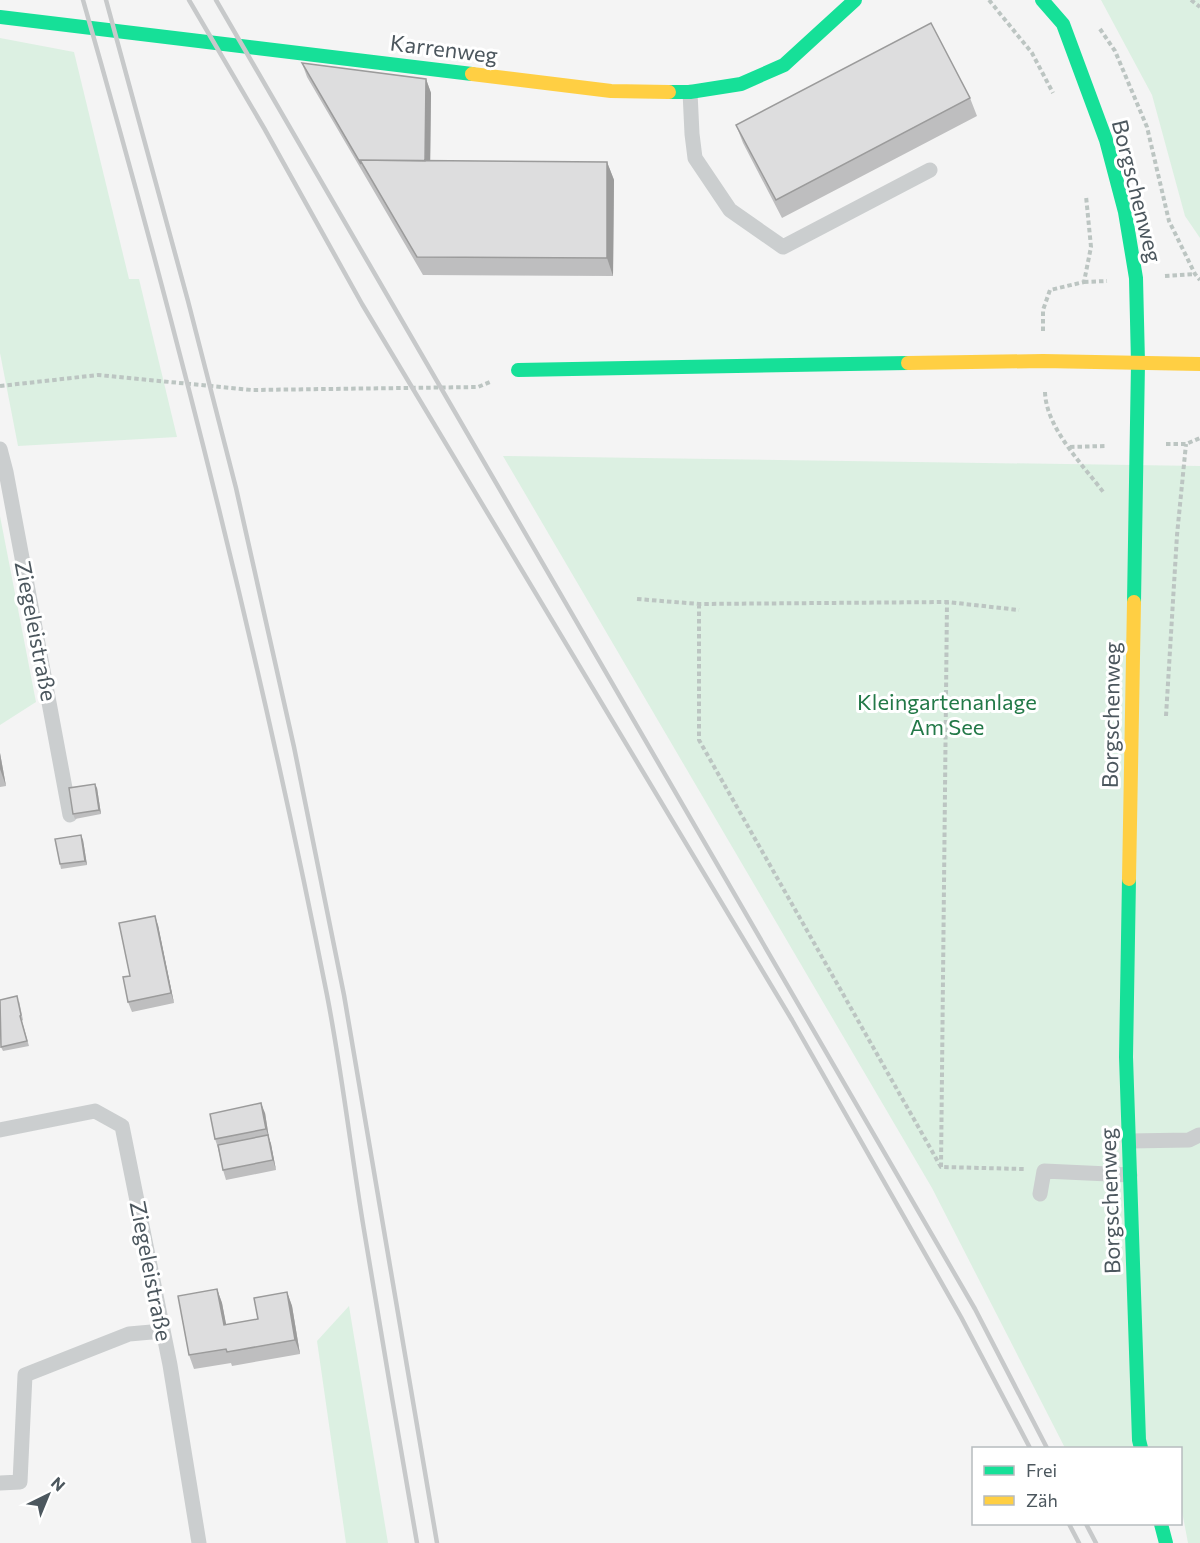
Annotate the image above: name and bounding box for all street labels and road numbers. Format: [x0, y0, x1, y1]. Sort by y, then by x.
street label: Karrenweg [389, 29, 499, 69]
street label: Borgschenweg [1107, 117, 1168, 265]
street label: Ziegeleistraße [10, 559, 63, 703]
street label: Borgschenweg [1096, 642, 1125, 788]
street label: Borgschenweg [1093, 1127, 1126, 1275]
street label: Ziegeleistraße [125, 1199, 178, 1343]

